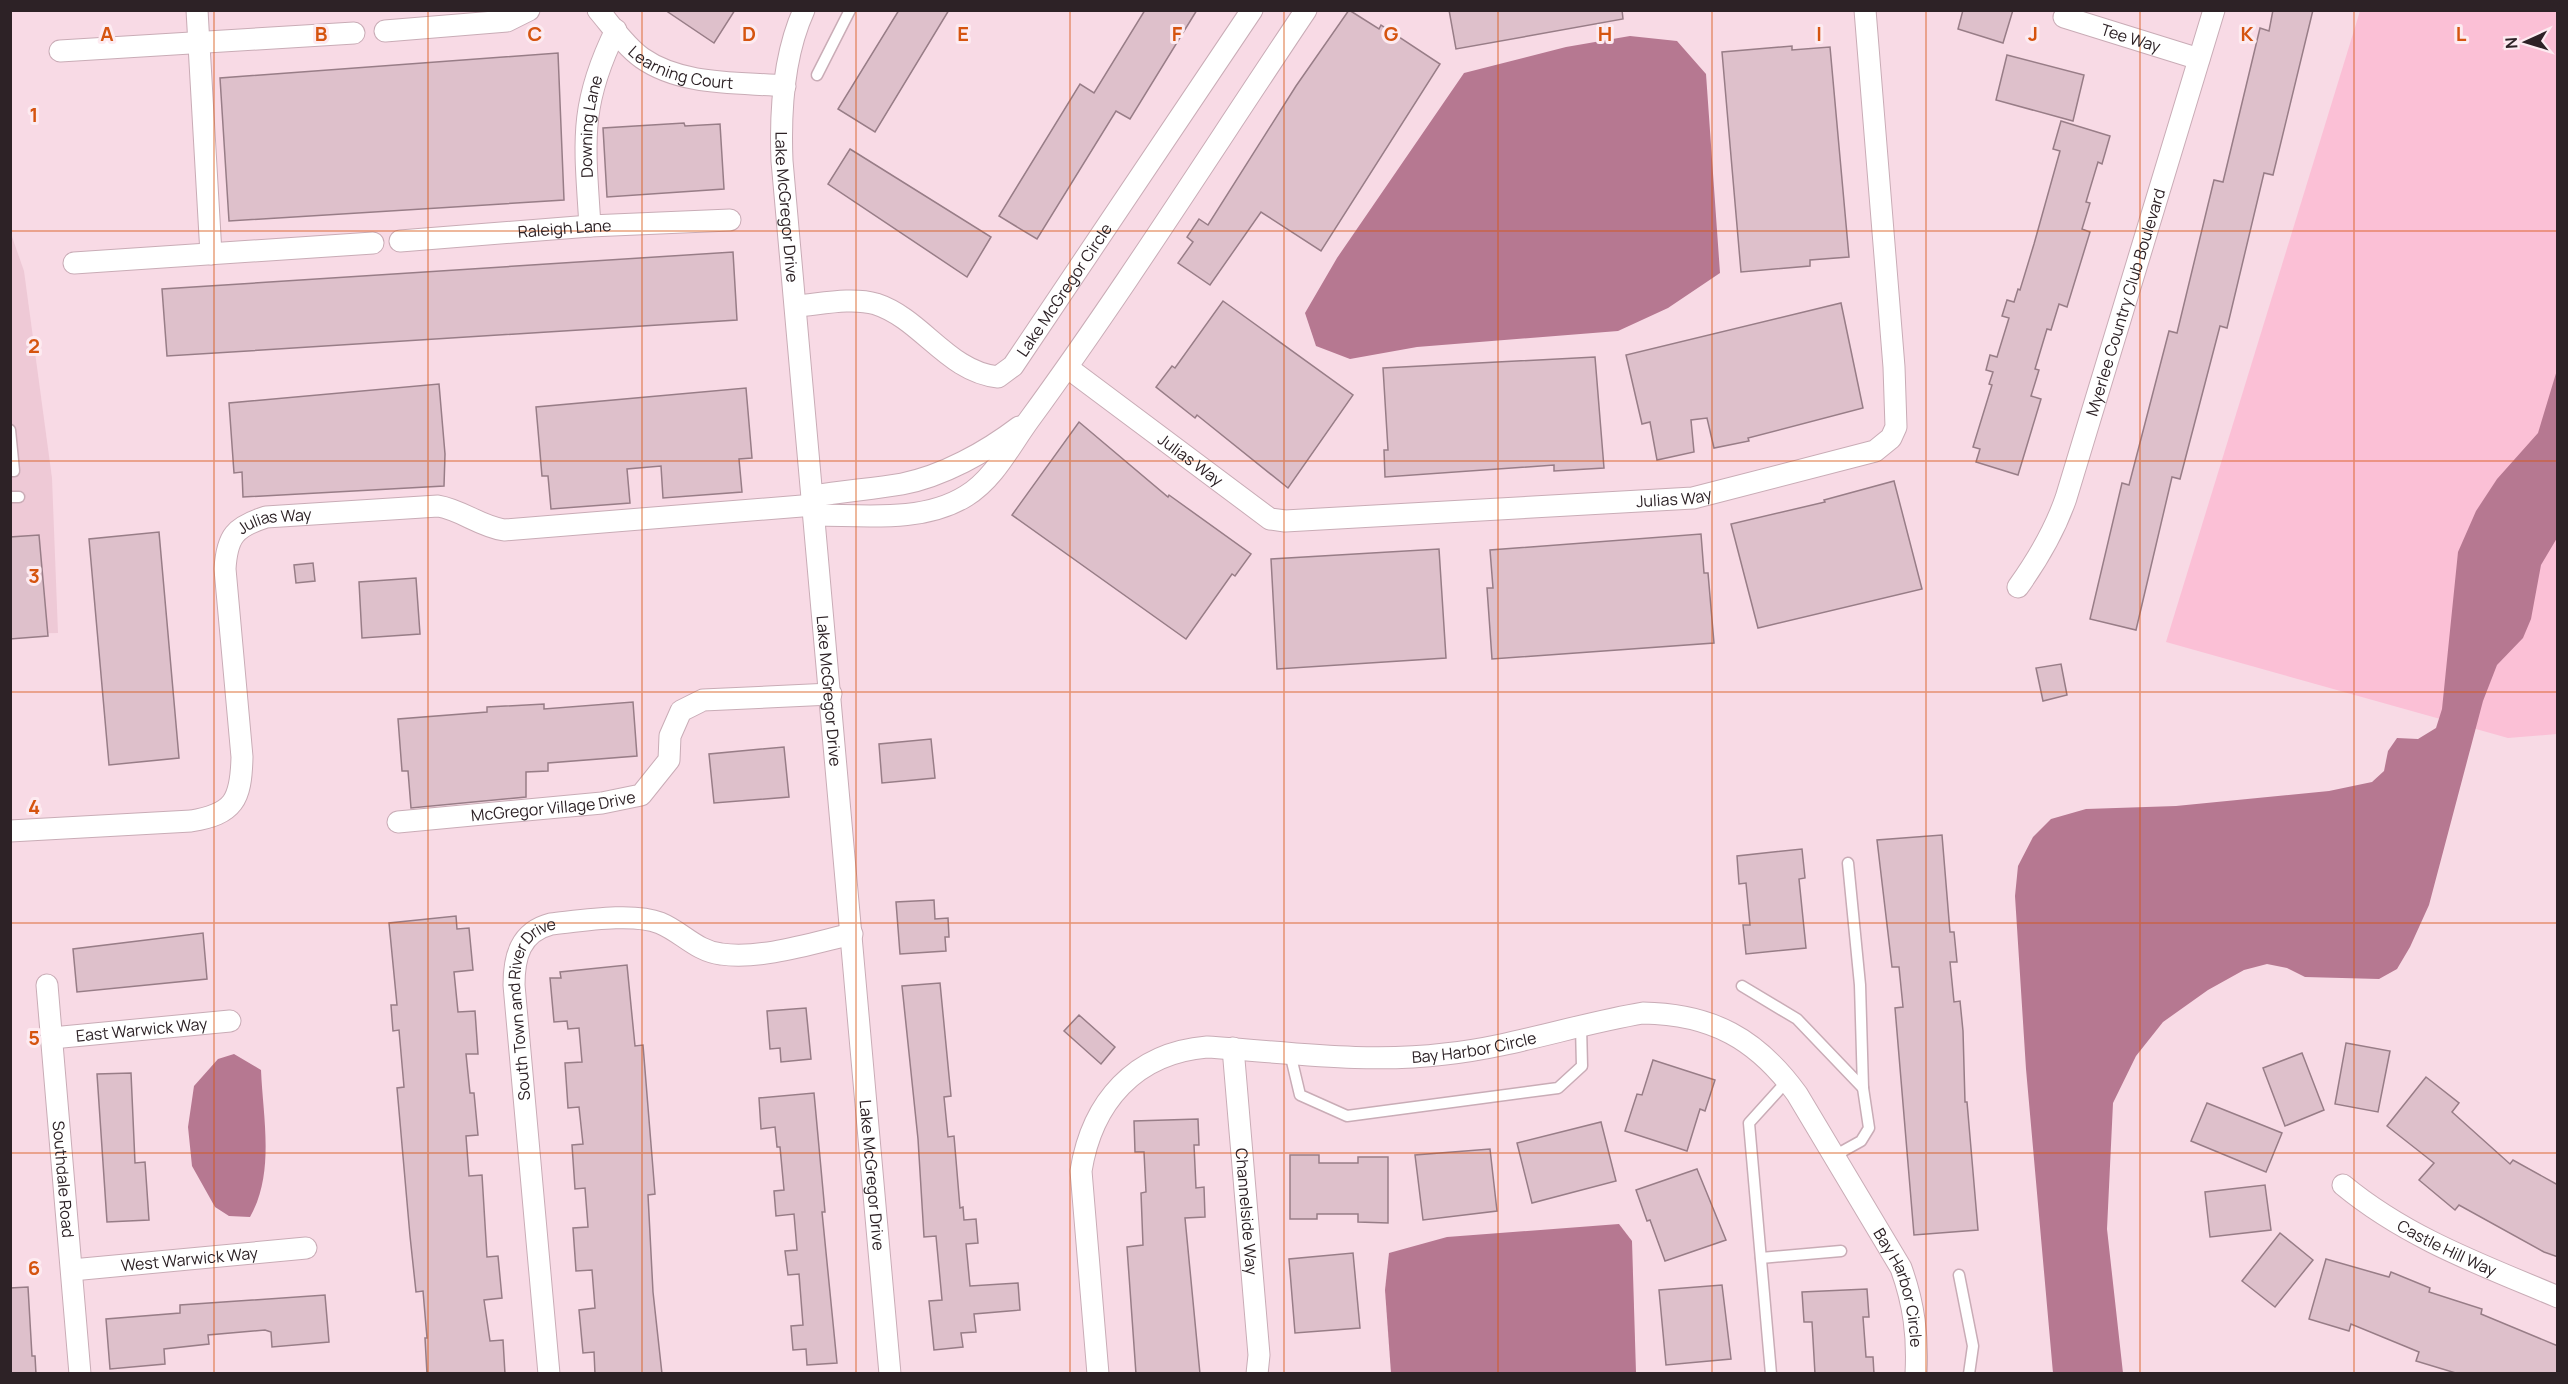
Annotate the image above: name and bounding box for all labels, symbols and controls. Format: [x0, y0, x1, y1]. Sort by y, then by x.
north arrow [2496, 12, 2556, 72]
street label: Tee Way [2098, 18, 2164, 58]
text: A [100, 20, 114, 47]
text: B [315, 20, 328, 47]
text: C [528, 20, 542, 47]
text: D [742, 20, 756, 47]
text: E [957, 20, 969, 47]
text: F [1172, 20, 1183, 47]
text: G [1384, 20, 1399, 47]
text: H [1598, 20, 1612, 47]
text: I [1816, 20, 1822, 47]
text: J [2028, 20, 2038, 47]
text: K [2241, 20, 2254, 47]
text: L [2456, 20, 2467, 47]
text: N [2500, 37, 2522, 50]
street label: Learning Court [624, 41, 734, 94]
street label: Downing Lane [575, 72, 608, 178]
text: 1 [30, 101, 38, 128]
street label: Lake McGregor Drive [770, 131, 804, 283]
street label: Myerlee Country Club Boulevard [2080, 186, 2170, 419]
street label: Raleigh Lane [517, 214, 612, 243]
street label: Lake McGregor Circle [1011, 219, 1117, 361]
text: 2 [28, 332, 40, 359]
street label: Julias Way [1153, 428, 1228, 492]
street label: Julias Way [1635, 482, 1715, 512]
street label: Julias Way [232, 503, 313, 539]
text: 3 [28, 562, 40, 589]
street label: Lake McGregor Drive [812, 615, 847, 767]
street label: McGregor Village Drive [470, 785, 637, 826]
text: 4 [28, 793, 40, 820]
street label: South Town and River Drive [503, 913, 557, 1102]
street label: East Warwick Way [75, 1012, 209, 1047]
text: 5 [28, 1024, 40, 1051]
street label: Bay Harbor Circle [1411, 1026, 1539, 1068]
street label: Lake McGregor Drive [855, 1099, 890, 1251]
street label: Southdale Road [48, 1120, 79, 1239]
street label: Channelside Way [1231, 1147, 1263, 1276]
street label: Castle Hill Way [2393, 1214, 2501, 1281]
street label: Bay Harbor Circle [1869, 1224, 1927, 1348]
street label: West Warwick Way [120, 1242, 259, 1276]
text: 6 [28, 1254, 40, 1281]

